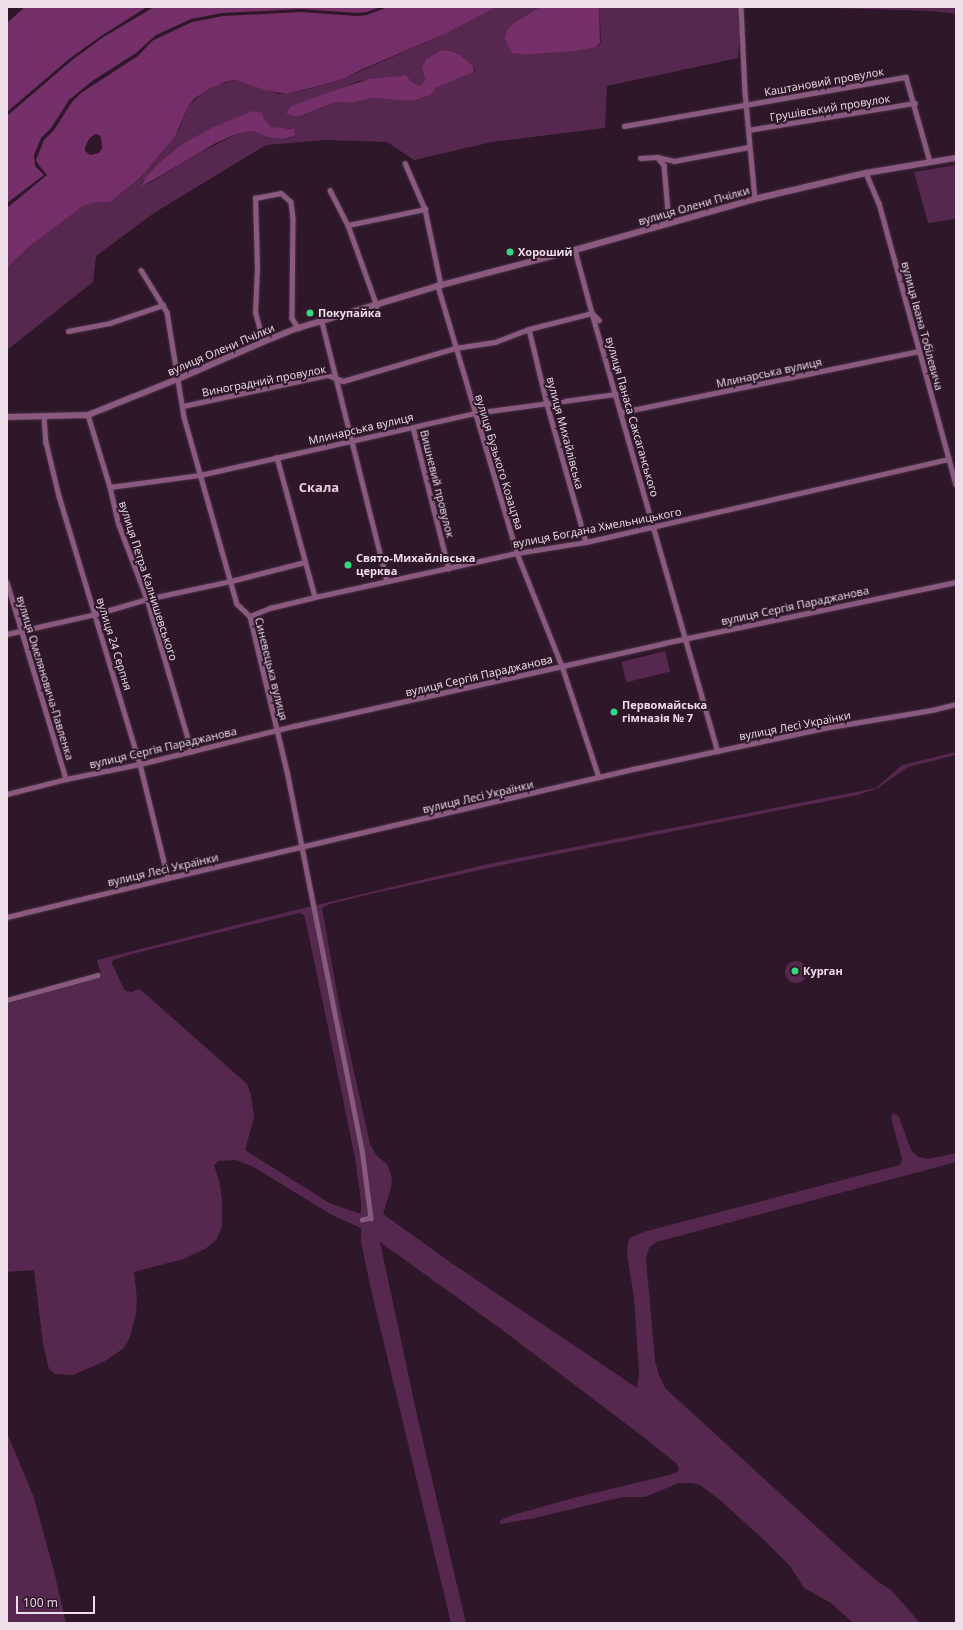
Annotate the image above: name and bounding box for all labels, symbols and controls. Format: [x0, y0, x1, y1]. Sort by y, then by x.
street label: Каштановий провулок [763, 65, 885, 99]
street label: Грушівський провулок [769, 92, 891, 124]
street label: вулиця Олени Пчілки [637, 184, 751, 228]
place label: Хороший [518, 245, 572, 259]
marker: Хороший [505, 247, 515, 257]
street label: вулиця Івана Тобілевича [898, 260, 946, 392]
place label: Покупайка [318, 306, 381, 320]
marker: Покупайка [305, 308, 315, 318]
street label: вулиця Олени Пчілки [165, 321, 277, 379]
street label: вулиця Панаса Саксаганського [603, 336, 661, 498]
street label: Млинарська вулиця [715, 355, 823, 391]
street label: Виноградний провулок [201, 363, 327, 399]
street label: вулиця Михайлівська [544, 375, 586, 491]
street label: вулиця Бузького Козацтва [472, 393, 526, 531]
street label: Млинарська вулиця [307, 410, 415, 448]
street label: Вишневий провулок [417, 429, 457, 539]
district label: Скала [299, 479, 339, 495]
street label: вулиця Петра Калнишевського [116, 500, 180, 662]
street label: вулиця Богдана Хмельницького [511, 505, 683, 551]
place label: Свято-Михайлівська церква [356, 552, 475, 578]
marker: Свято-Михайлівська церква [343, 560, 353, 570]
street label: вулиця Сергія Параджанова [720, 584, 870, 628]
street label: вулиця Омеляновича-Павленка [14, 594, 76, 762]
street label: вулиця 24 Серпня [94, 596, 134, 692]
street label: Синевецька вулиця [252, 616, 290, 722]
street label: вулиця Сергія Параджанова [404, 653, 554, 699]
place label: Первомайська гімназія № 7 [622, 699, 707, 725]
marker: Первомайська гімназія № 7 [609, 707, 619, 717]
street label: вулиця Лесі Українки [738, 709, 852, 743]
street label: вулиця Сергія Параджанова [88, 725, 238, 771]
street label: вулиця Лесі Українки [421, 778, 535, 816]
street label: вулиця Лесі Українки [106, 851, 220, 889]
place label: Курган [803, 964, 843, 978]
marker: Курган [790, 966, 800, 976]
scale bar [18, 1588, 97, 1614]
text: 100 m [23, 1594, 58, 1611]

